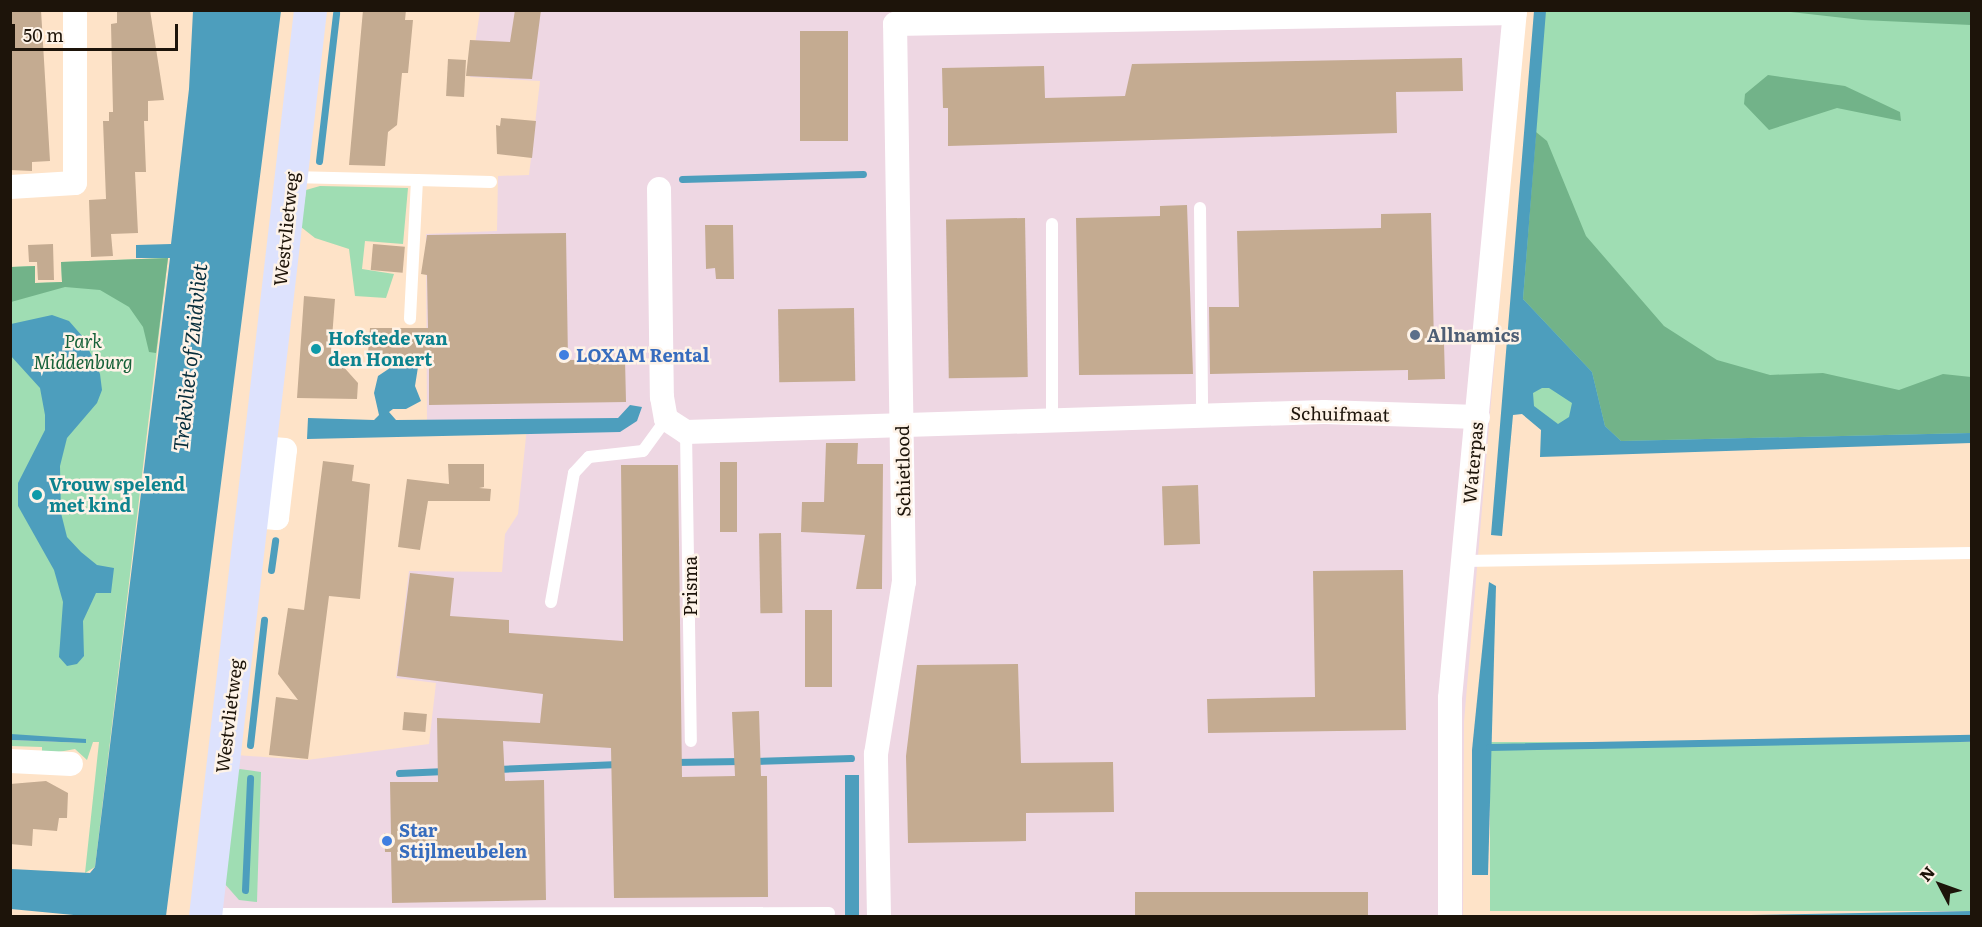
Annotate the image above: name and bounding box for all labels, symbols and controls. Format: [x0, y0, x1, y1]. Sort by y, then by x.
scale bar [15, 12, 182, 50]
text: 50 m [23, 21, 64, 48]
street label: Westvlietweg [269, 171, 303, 287]
water label: Trekvliet of Zuidvliet [167, 262, 211, 452]
place label: Allnamics [1427, 324, 1519, 346]
place label: Hofstede van den Honert [328, 328, 448, 370]
marker: Allnamics [1408, 328, 1422, 342]
park label: Park Middenburg [33, 331, 133, 374]
marker: Hofstede van den Honert [309, 342, 323, 356]
place label: LOXAM Rental [576, 344, 709, 366]
marker: LOXAM Rental [557, 348, 571, 362]
street label: Schuifmaat [1290, 402, 1390, 426]
street label: Waterpas [1459, 421, 1487, 505]
street label: Schietlood [891, 425, 915, 517]
place label: Vrouw spelend met kind [49, 474, 185, 516]
marker: Vrouw spelend met kind [30, 488, 44, 502]
street label: Prisma [679, 556, 701, 616]
street label: Westvlietweg [211, 658, 247, 774]
place label: Star Stijlmeubelen [399, 820, 527, 862]
marker: Star Stijlmeubelen [380, 834, 394, 848]
north arrow [1910, 855, 1970, 915]
text: N [1913, 860, 1940, 886]

